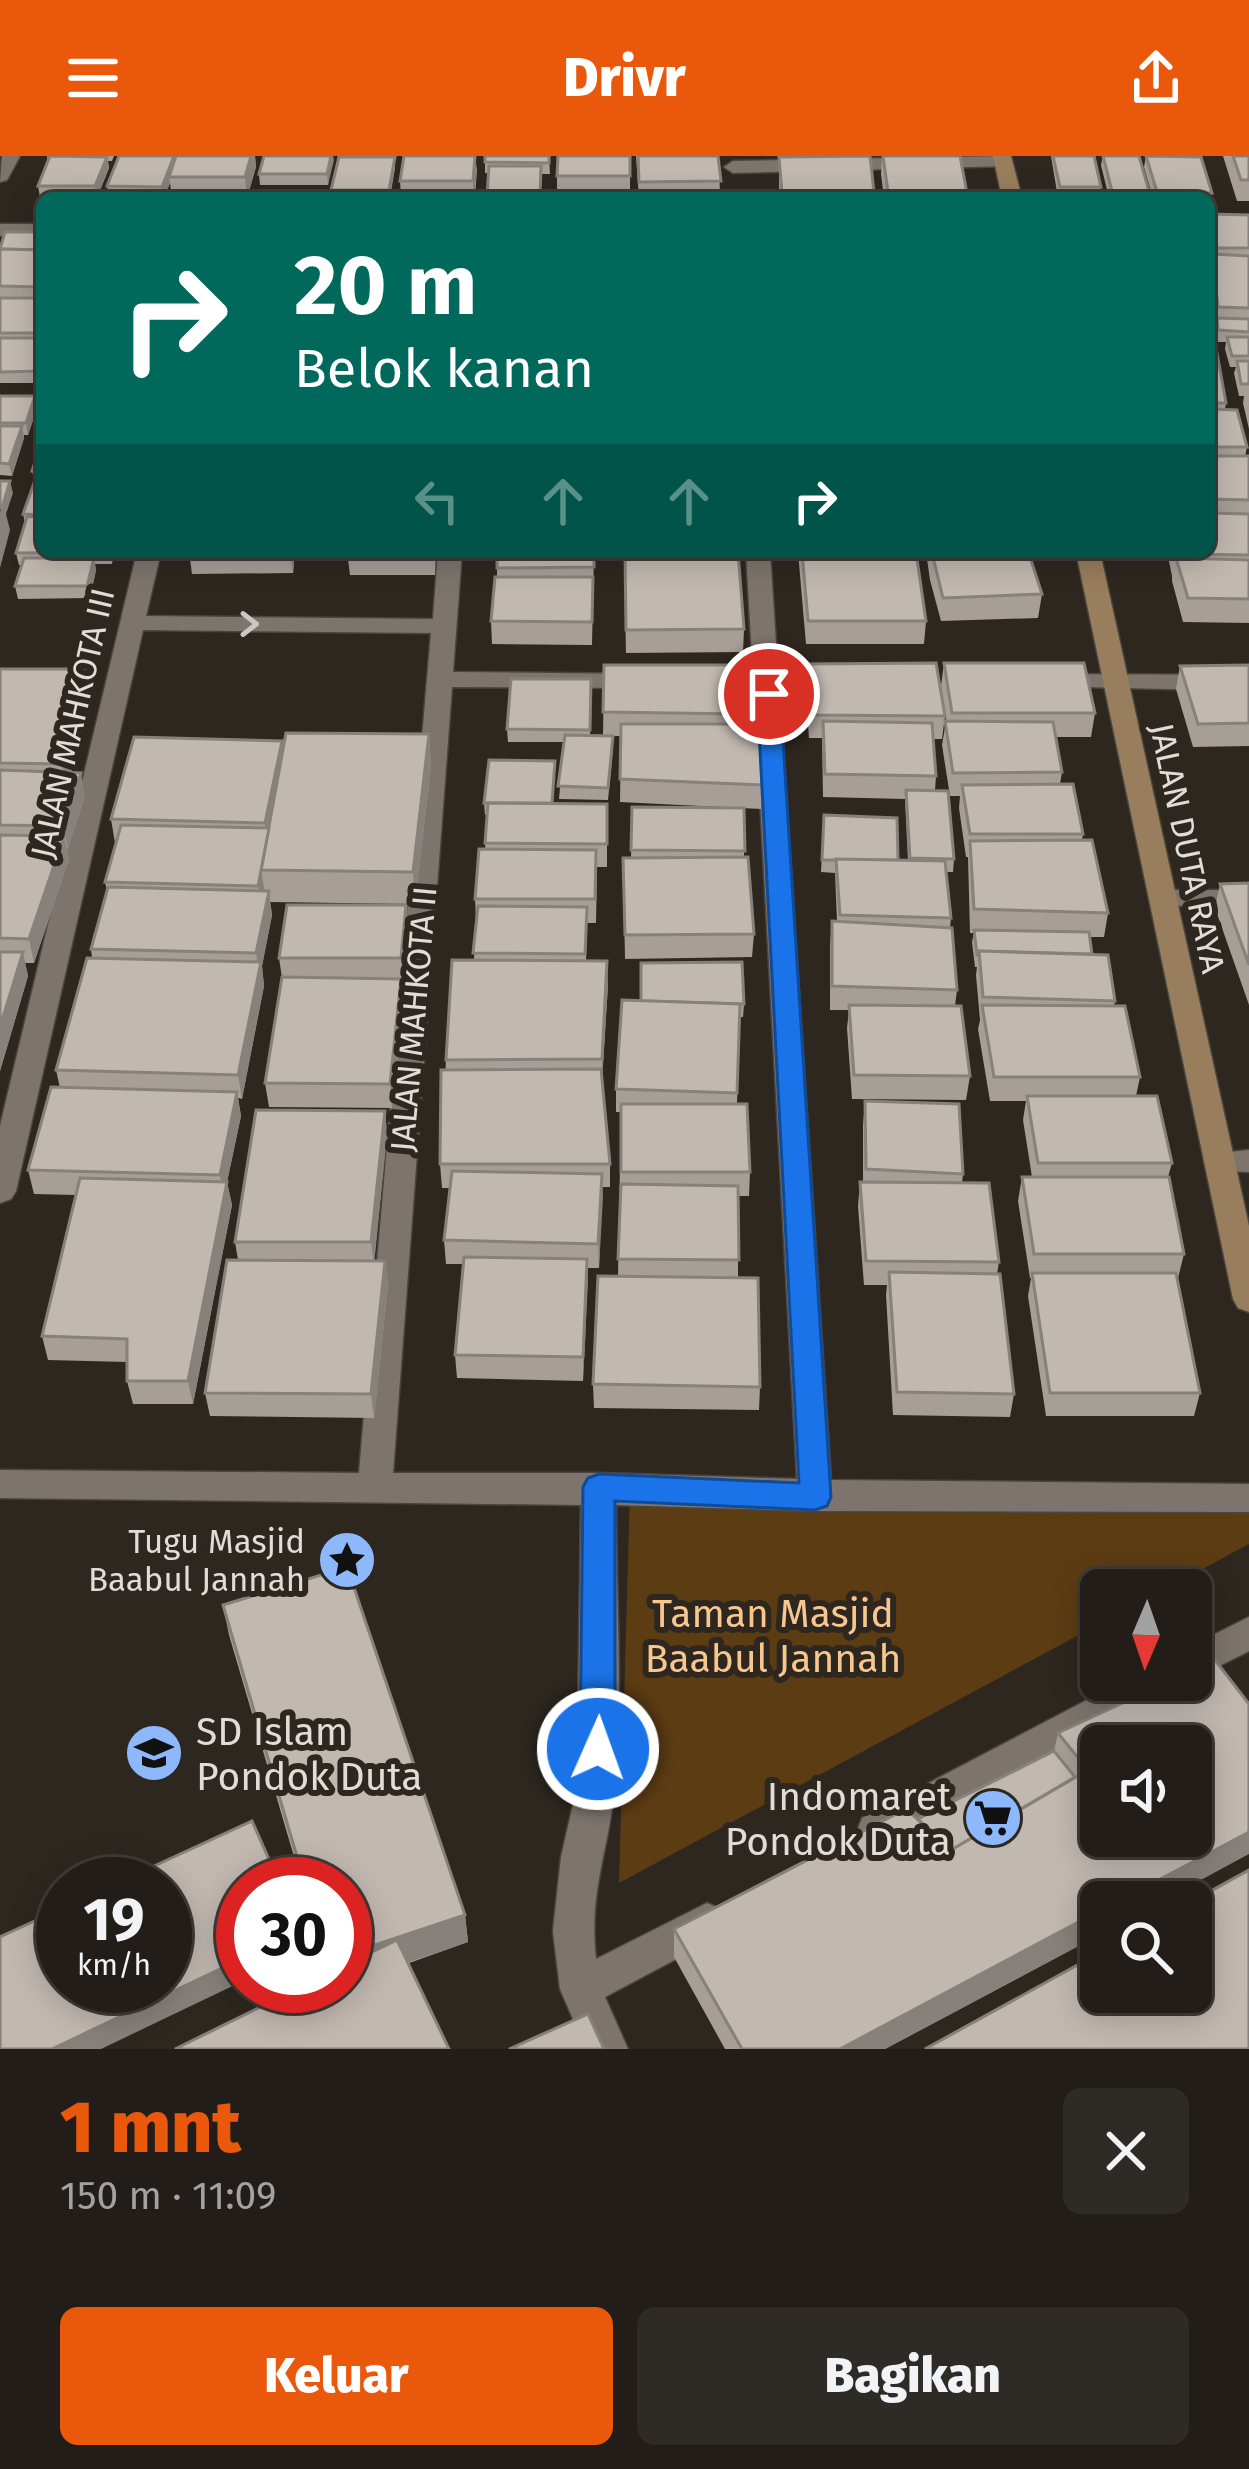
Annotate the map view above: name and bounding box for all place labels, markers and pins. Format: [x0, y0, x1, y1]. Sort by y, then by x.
pin [718, 643, 820, 745]
place label: Tugu Masjid Baabul Jannah [88, 1522, 305, 1600]
place icon: Tugu Masjid Baabul Jannah [316, 1529, 378, 1591]
place label: SD Islam Pondok Duta [196, 1709, 422, 1800]
school or university icon: SD Islam Pondok Duta [123, 1722, 185, 1784]
place label: Indomaret Pondok Duta [725, 1774, 952, 1865]
supermarket icon: Indomaret Pondok Duta [962, 1787, 1024, 1849]

